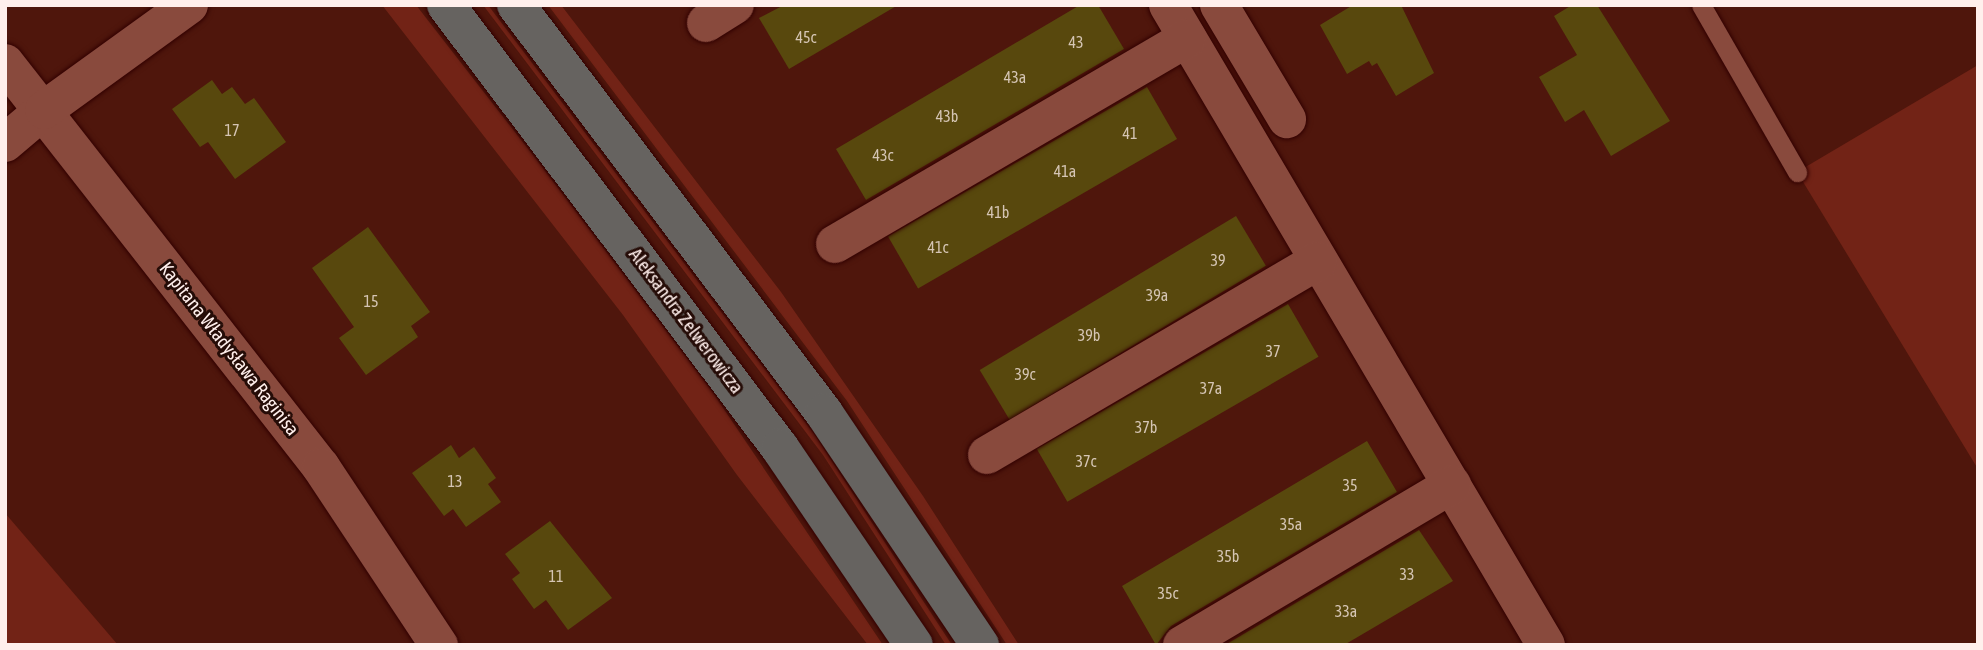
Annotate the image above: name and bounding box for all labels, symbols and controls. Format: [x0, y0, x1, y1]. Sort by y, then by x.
house number: 45c [796, 27, 816, 47]
house number: 43 [1068, 32, 1084, 52]
house number: 43a [1004, 67, 1026, 87]
house number: 43b [936, 106, 958, 126]
house number: 17 [224, 120, 240, 140]
house number: 41 [1122, 123, 1138, 143]
house number: 43c [873, 145, 893, 165]
house number: 41a [1054, 161, 1076, 181]
house number: 41b [987, 202, 1009, 222]
house number: 41c [928, 237, 948, 257]
street label: Aleksandra Zelwerowicza [624, 244, 748, 398]
house number: 39 [1210, 250, 1226, 270]
street label: Kapitana Władysława Raginisa [154, 258, 304, 440]
house number: 39a [1146, 285, 1168, 305]
house number: 15 [363, 291, 379, 311]
house number: 39b [1078, 325, 1100, 345]
house number: 37 [1265, 341, 1281, 361]
house number: 39c [1015, 364, 1035, 384]
house number: 37a [1200, 378, 1222, 398]
house number: 37b [1135, 417, 1157, 437]
house number: 37c [1076, 451, 1096, 471]
house number: 13 [447, 471, 463, 491]
house number: 35 [1342, 475, 1358, 495]
house number: 35a [1280, 514, 1302, 534]
house number: 35b [1217, 546, 1239, 566]
house number: 33 [1399, 564, 1415, 584]
house number: 11 [548, 566, 564, 586]
house number: 35c [1158, 583, 1178, 603]
house number: 33a [1335, 601, 1357, 621]

